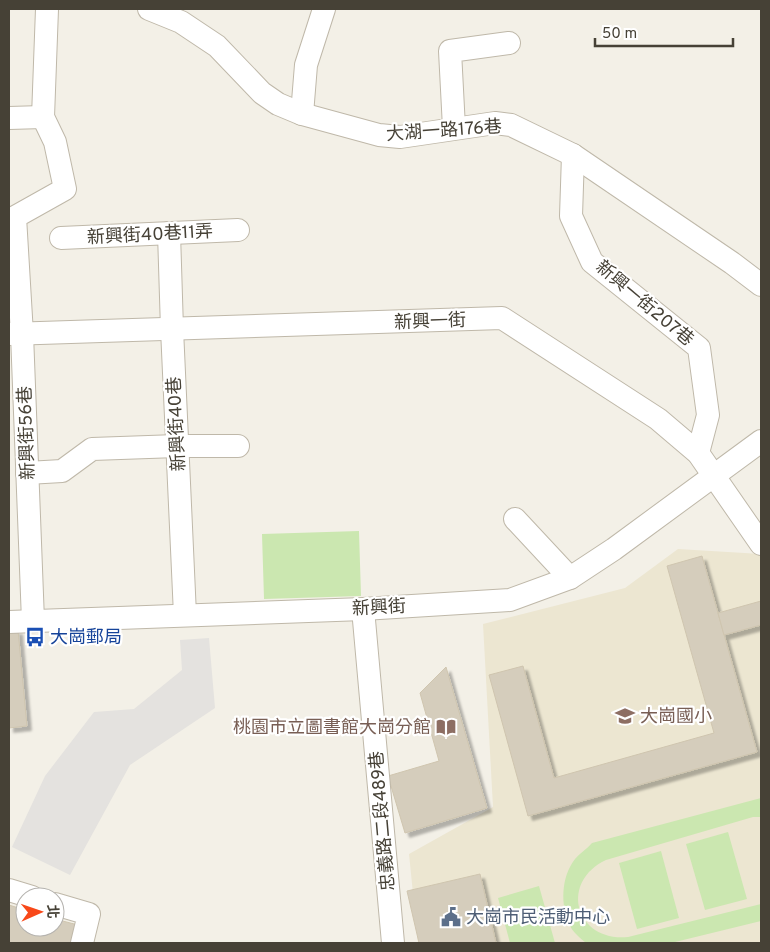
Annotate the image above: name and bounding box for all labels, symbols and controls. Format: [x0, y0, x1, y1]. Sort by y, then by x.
scale bar [595, 15, 732, 47]
text: 50 m [602, 25, 637, 44]
street label: 大湖一路176巷 [385, 116, 503, 147]
street label: 新興街40巷11弄 [86, 221, 214, 250]
street label: 新興一街207巷 [590, 256, 698, 352]
street label: 新興一街 [394, 310, 466, 335]
street label: 新興街40巷 [164, 376, 191, 472]
street label: 新興街56巷 [14, 386, 41, 480]
street label: 新興街 [352, 596, 407, 621]
bus stop icon: 大崗郵局 [24, 626, 46, 648]
place label: 大崗郵局 [50, 627, 122, 650]
school or university icon: 大崗國小 [614, 705, 636, 727]
place label: 大崗國小 [640, 706, 712, 729]
library icon: 桃園市立圖書館大崗分館 [435, 716, 457, 738]
place label: 桃園市立圖書館大崗分館 [233, 717, 431, 740]
street label: 忠義路二段489巷 [366, 750, 401, 892]
north arrow [15, 887, 65, 937]
text: 北 [43, 904, 60, 919]
public building icon: 大崗市民活動中心 [440, 906, 462, 928]
place label: 大崗市民活動中心 [466, 907, 610, 930]

